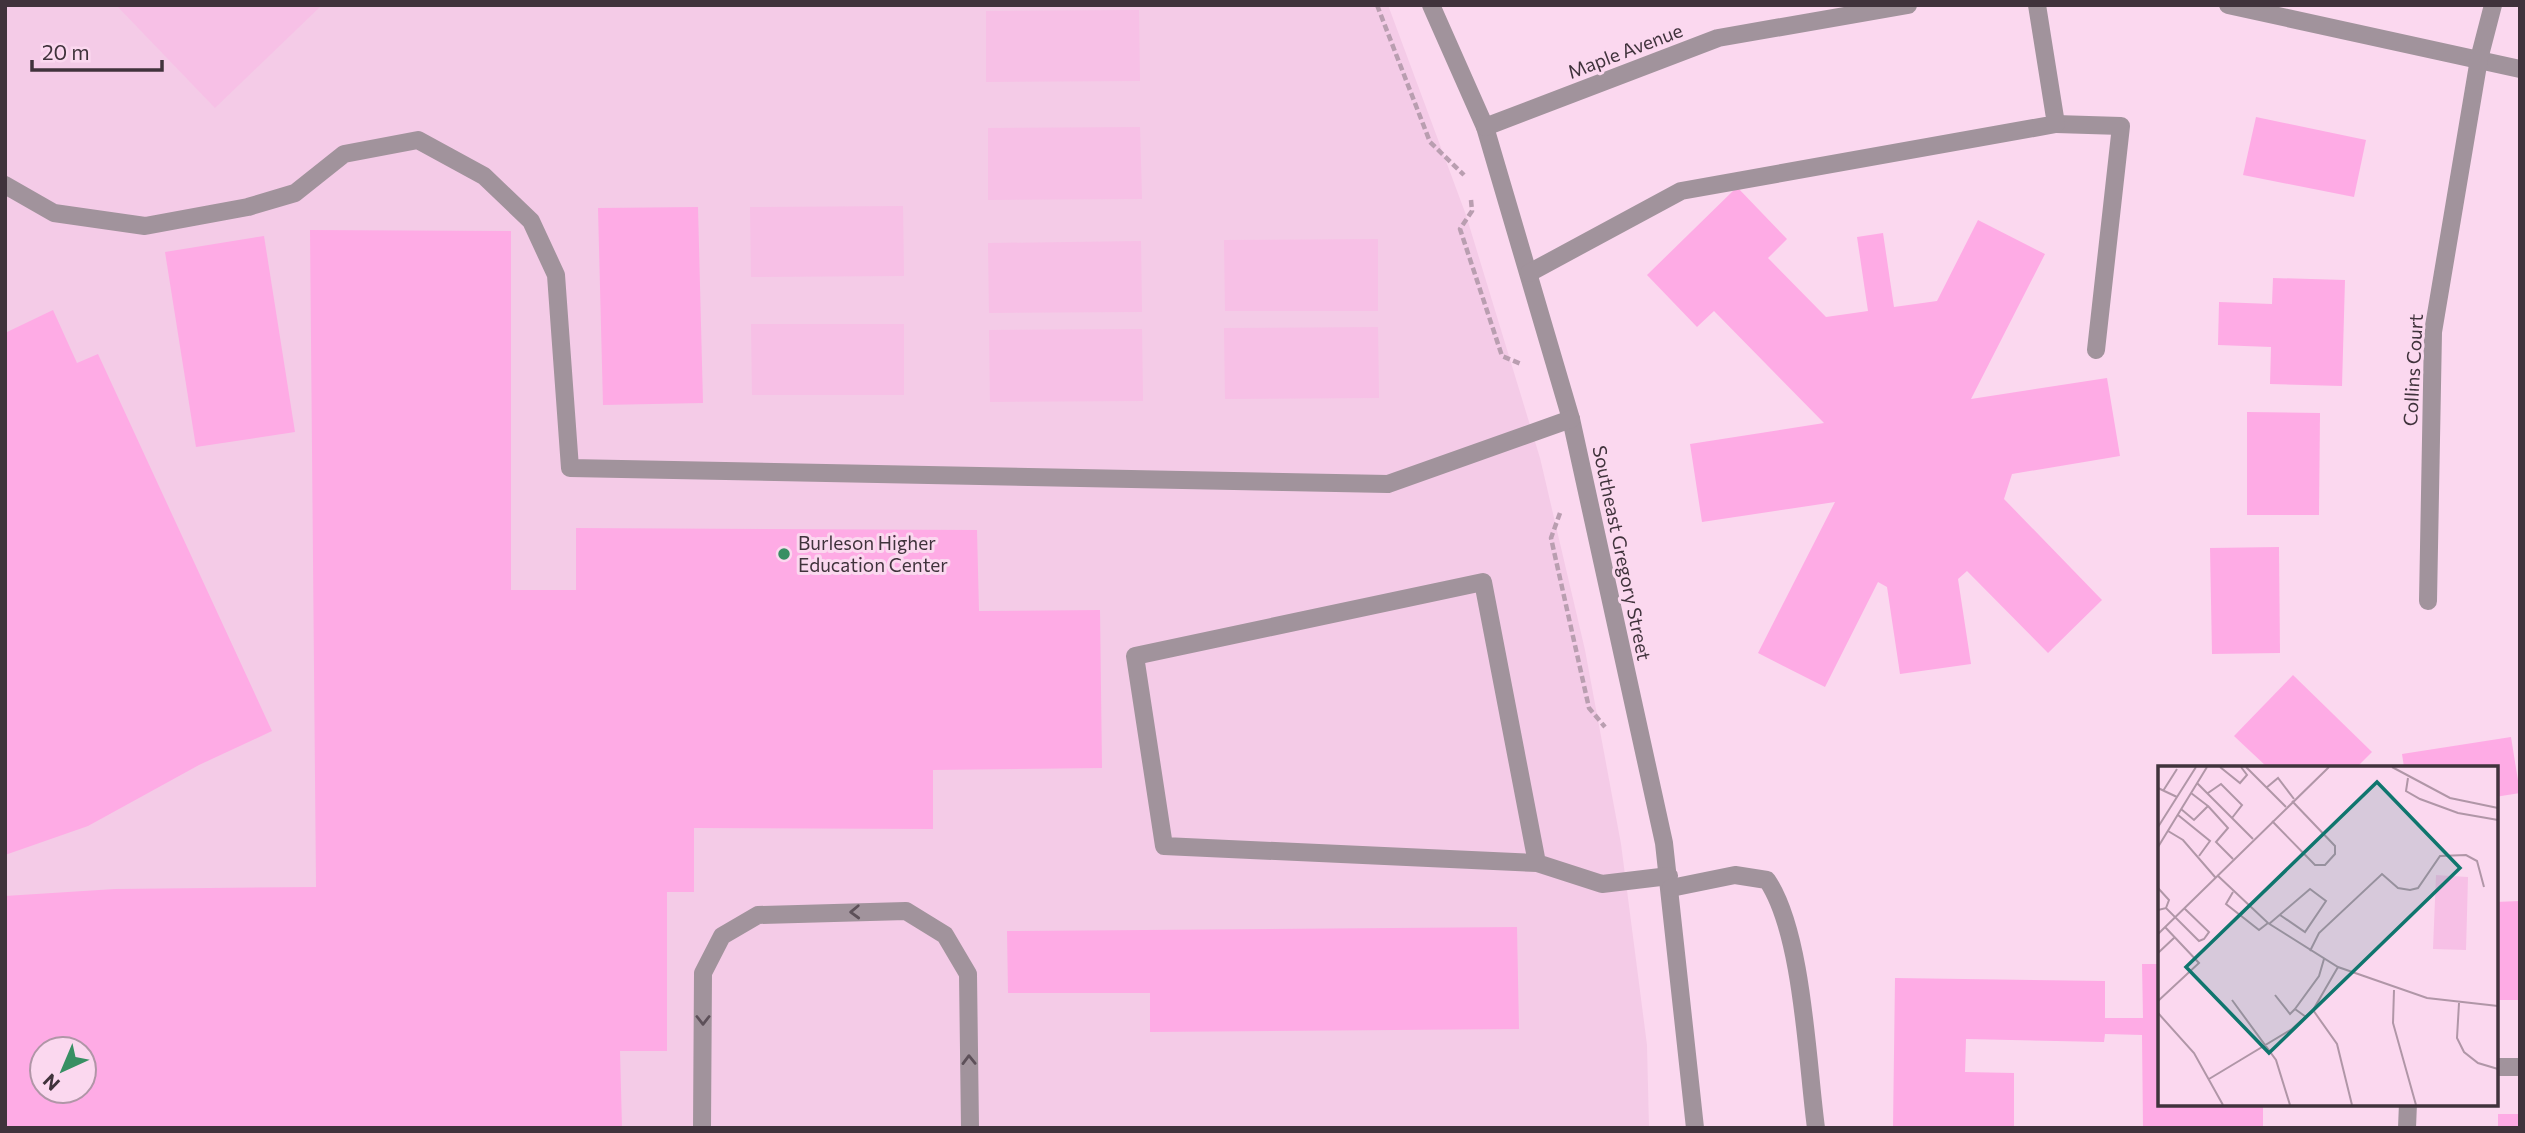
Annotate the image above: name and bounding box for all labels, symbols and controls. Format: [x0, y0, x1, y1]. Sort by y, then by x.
street label: Maple Avenue [1564, 18, 1685, 83]
scale bar [32, 28, 161, 72]
text: 20 m [42, 39, 90, 64]
street label: Collins Court [2398, 313, 2427, 427]
street label: Southeast Gregory Street [1588, 443, 1657, 663]
place label: Burleson Higher Education Center [798, 531, 948, 576]
marker: Burleson Higher Education Center [776, 546, 792, 562]
inset map [2158, 766, 2497, 1105]
one-way arrow [850, 904, 860, 920]
one-way arrow [695, 1015, 711, 1025]
north arrow [28, 1035, 98, 1105]
one-way arrow [961, 1054, 977, 1064]
text: N [38, 1069, 64, 1096]

